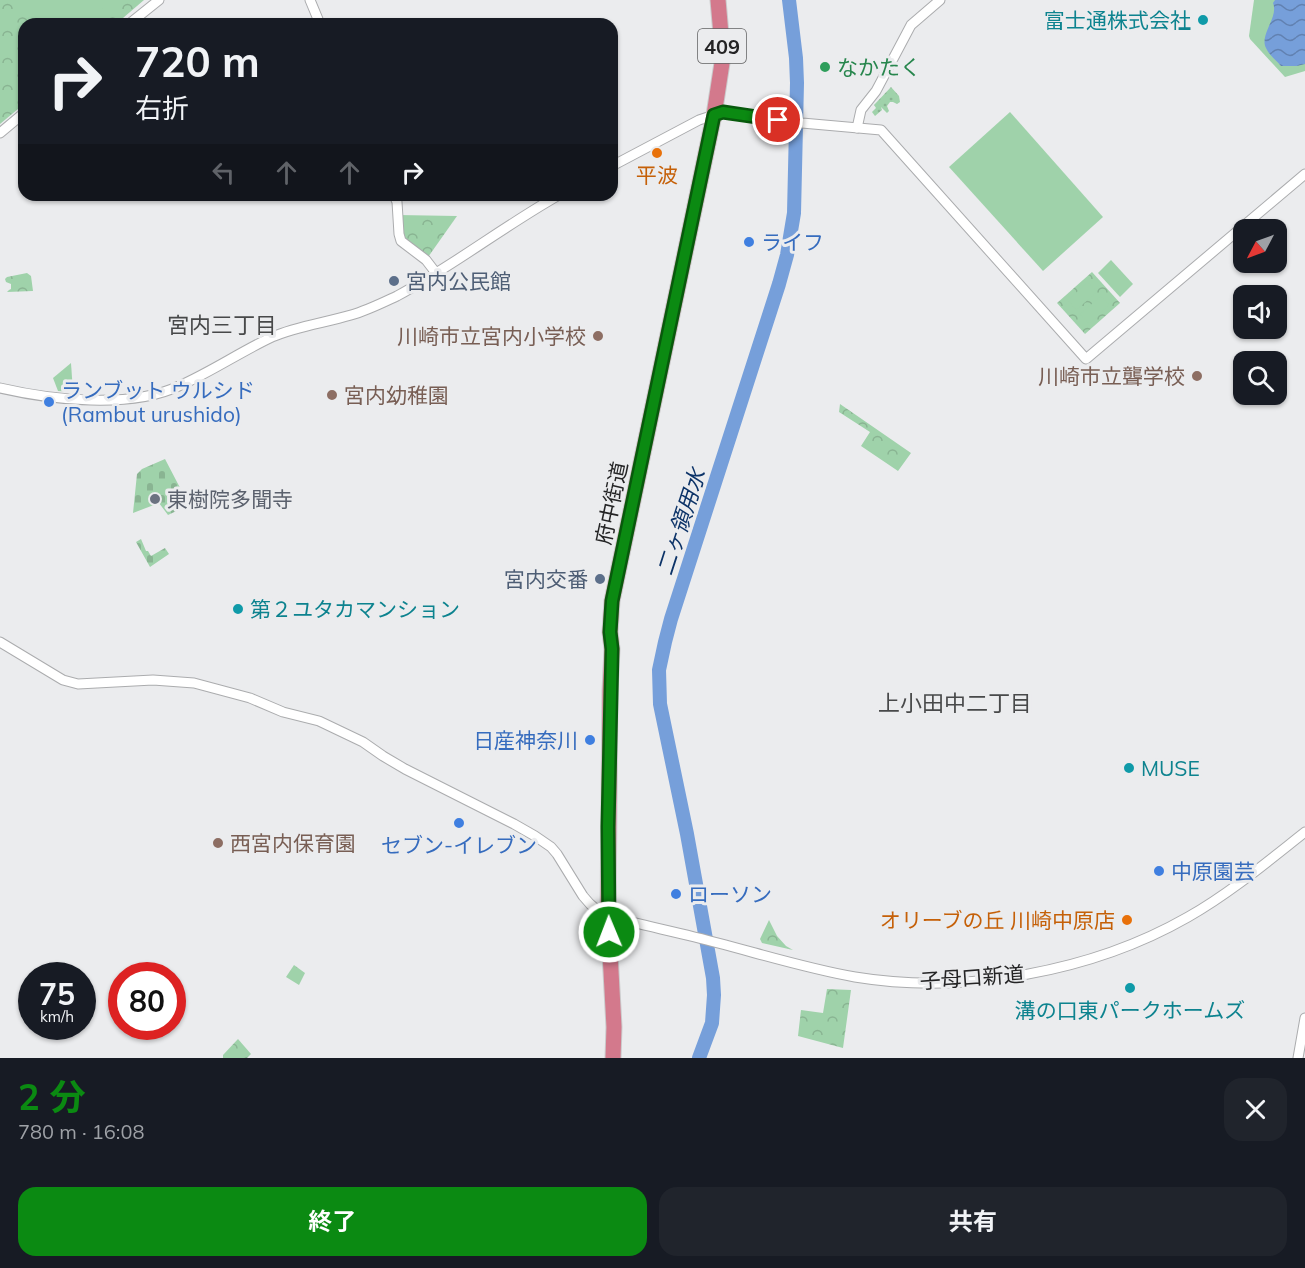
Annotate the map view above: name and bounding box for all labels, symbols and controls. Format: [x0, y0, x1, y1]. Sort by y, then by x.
place label: 富士通株式会社 [1044, 7, 1191, 33]
marker: 富士通株式会社 [1196, 13, 1210, 27]
road number: 409 [698, 29, 746, 63]
text: 720 m [135, 35, 260, 88]
icon: right [36, 42, 114, 120]
place label: なかたく [837, 54, 921, 80]
marker: なかたく [818, 60, 832, 74]
text: 右折 [135, 91, 189, 125]
pin [752, 94, 803, 145]
icon: arrive [761, 103, 794, 136]
marker: 平波 [650, 146, 664, 160]
icon: left [207, 156, 240, 189]
icon: ahead [270, 156, 303, 189]
icon: ahead [333, 156, 366, 189]
icon: right [396, 156, 429, 189]
place label: 平波 [636, 162, 678, 188]
north arrow [1233, 219, 1287, 273]
map controls [1233, 219, 1287, 405]
place label: ライフ [761, 229, 824, 255]
marker: ライフ [742, 235, 756, 249]
place label: 宮内公民館 [406, 268, 511, 294]
marker: 宮内公民館 [387, 274, 401, 288]
button: sound [1233, 285, 1287, 339]
district label: 宮内三丁目 [167, 311, 277, 339]
place label: 川崎市立宮内小学校 [397, 323, 586, 349]
marker: 川崎市立宮内小学校 [591, 329, 605, 343]
button: search [1233, 351, 1287, 405]
place label: 川崎市立聾学校 [1038, 363, 1185, 389]
marker: 川崎市立聾学校 [1190, 369, 1204, 383]
place label: ランブット ウルシド (Rambut urushido) [61, 377, 255, 427]
place label: 宮内幼稚園 [344, 382, 449, 408]
marker: 宮内幼稚園 [325, 388, 339, 402]
marker: ランブット ウルシド (Rambut urushido) [42, 395, 56, 409]
street label: 府中街道 [590, 459, 632, 547]
water label: 二ヶ領用水 [651, 463, 712, 579]
place label: 東樹院多聞寺 [167, 486, 293, 512]
marker: 東樹院多聞寺 [148, 492, 162, 506]
place label: 宮内交番 [504, 566, 588, 592]
marker: 宮内交番 [593, 572, 607, 586]
place label: 第２ユタカマンション [250, 596, 460, 622]
marker: 第２ユタカマンション [231, 602, 245, 616]
district label: 上小田中二丁目 [878, 689, 1032, 717]
place label: 日産神奈川 [473, 727, 578, 753]
marker: 日産神奈川 [583, 733, 597, 747]
place label: MUSE [1141, 755, 1200, 781]
marker: MUSE [1122, 761, 1136, 775]
marker: セブン-イレブン [452, 816, 466, 830]
place label: 西宮内保育園 [230, 830, 356, 856]
place label: セブン-イレブン [381, 832, 537, 858]
marker: 西宮内保育園 [211, 836, 225, 850]
place label: 中原園芸 [1171, 858, 1255, 884]
marker: 中原園芸 [1152, 864, 1166, 878]
place label: ローソン [688, 881, 772, 907]
marker: ローソン [669, 887, 683, 901]
position arrow [577, 900, 641, 964]
place label: オリーブの丘 川崎中原店 [880, 907, 1115, 933]
marker: オリーブの丘 川崎中原店 [1120, 913, 1134, 927]
street label: 子母口新道 [919, 960, 1025, 994]
speed limit sign: 80 [108, 962, 186, 1040]
text: 75 [39, 975, 75, 1013]
marker: 溝の口東パークホームズ [1123, 981, 1137, 995]
place label: 溝の口東パークホームズ [1015, 997, 1245, 1023]
text: km/h [40, 1007, 74, 1026]
text: 2 分 [18, 1074, 85, 1119]
button: close [1224, 1078, 1287, 1141]
text: 780 m · 16:08 [18, 1119, 144, 1144]
button: 終了 [18, 1187, 647, 1256]
button: 共有 [659, 1187, 1287, 1256]

